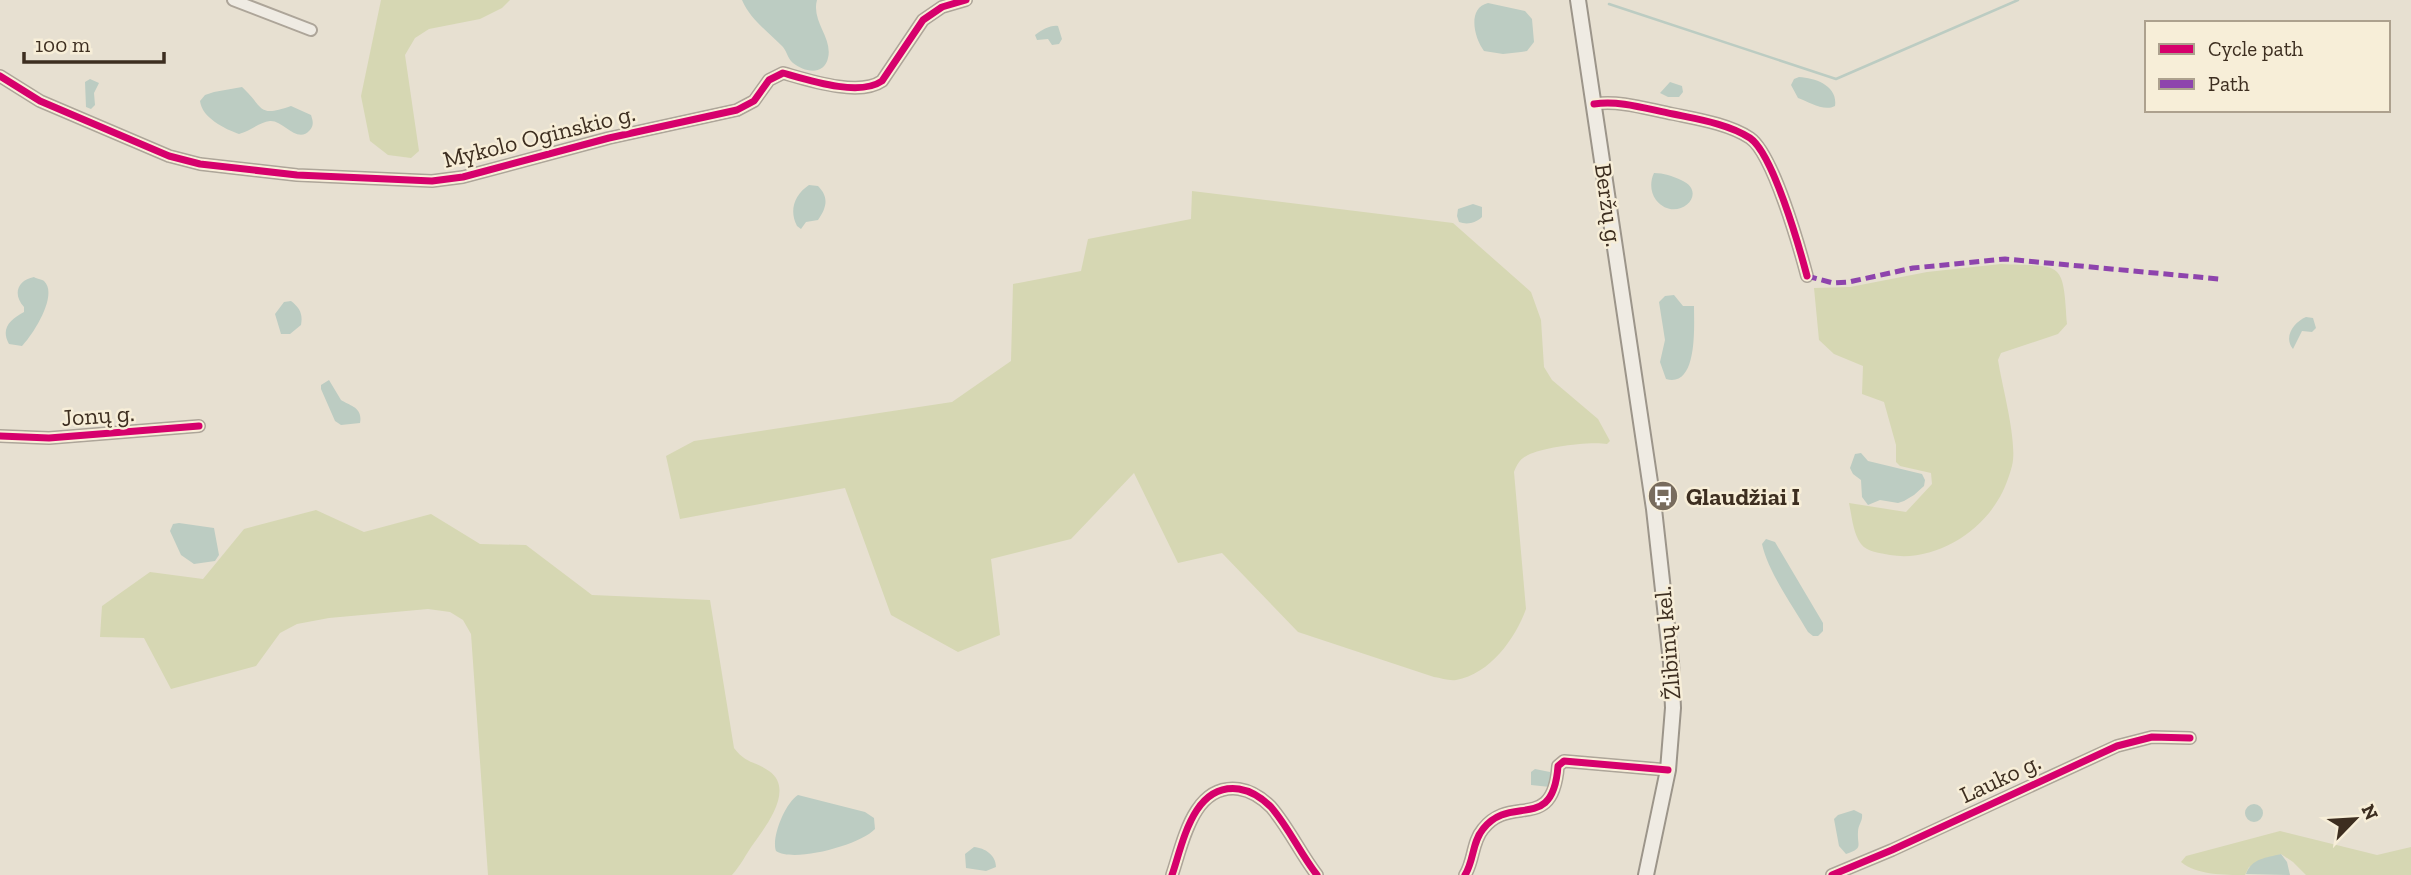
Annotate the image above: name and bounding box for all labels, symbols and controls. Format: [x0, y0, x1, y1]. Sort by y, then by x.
scale bar [24, 21, 164, 65]
legend [2145, 21, 2390, 112]
text: 100 m [35, 32, 90, 57]
text: Cycle path [2208, 36, 2303, 61]
text: Path [2208, 71, 2250, 96]
street label: Mykolo Oginskio g. [440, 98, 638, 174]
street label: Beržų g. [1589, 162, 1629, 248]
street label: Jonų g. [60, 398, 136, 432]
bus stop icon: Glaudžiai I [1646, 479, 1680, 513]
place label: Glaudžiai I [1686, 482, 1800, 511]
street label: Žlibinų kel. [1648, 585, 1686, 701]
street label: Lauko g. [1955, 747, 2045, 809]
north arrow [2320, 784, 2390, 854]
text: N [2356, 801, 2383, 823]

